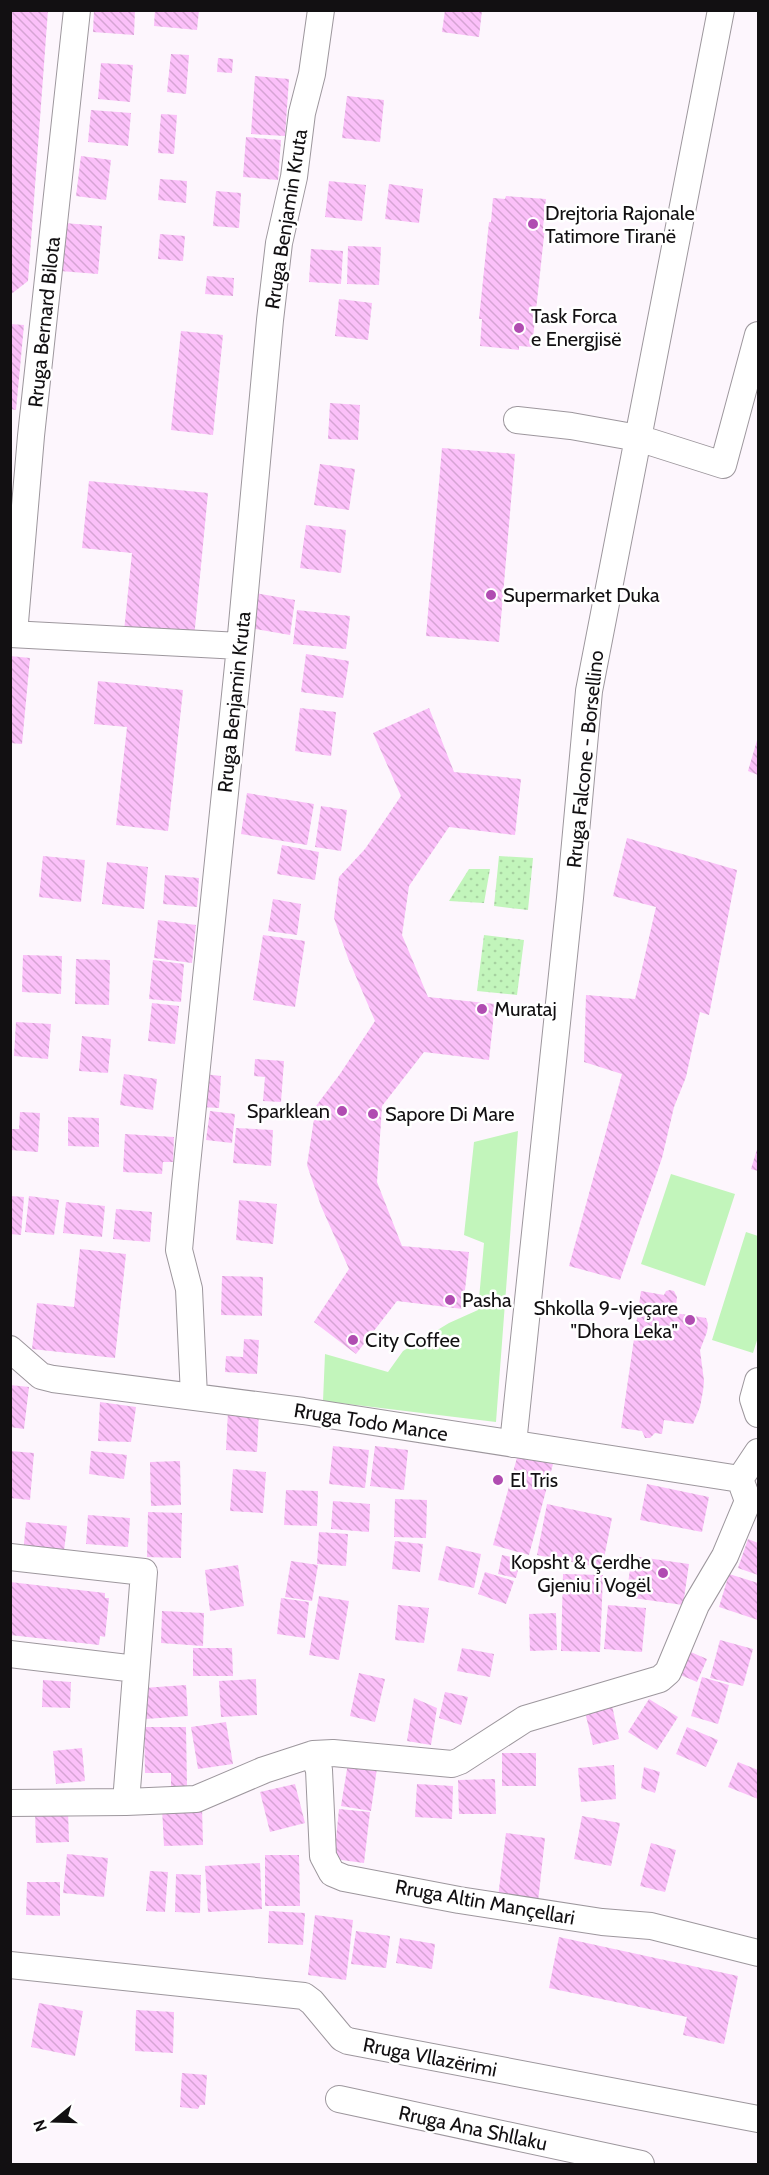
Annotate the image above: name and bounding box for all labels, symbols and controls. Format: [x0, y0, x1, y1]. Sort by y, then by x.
street label: Rruga Benjamin Kruta [260, 127, 312, 311]
place label: Drejtoria Rajonale Tatimore Tiranë [545, 201, 695, 248]
marker: Drejtoria Rajonale Tatimore Tiranë [526, 217, 540, 231]
street label: Rruga Bernard Bilota [23, 235, 65, 409]
place label: Task Forca e Energjisë [531, 304, 622, 351]
marker: Task Forca e Energjisë [512, 321, 526, 335]
place label: Supermarket Duka [503, 583, 660, 607]
marker: Supermarket Duka [484, 588, 498, 602]
street label: Rruga Benjamin Kruta [213, 610, 255, 794]
street label: Rruga Falcone - Borsellino [562, 649, 608, 869]
place label: Murataj [494, 997, 557, 1021]
marker: Murataj [475, 1002, 489, 1016]
place label: Sparklean [247, 1099, 330, 1123]
place label: Sapore Di Mare [385, 1102, 514, 1126]
marker: Sparklean [335, 1104, 349, 1118]
marker: Sapore Di Mare [366, 1107, 380, 1121]
place label: Pasha [462, 1288, 512, 1312]
marker: Pasha [443, 1293, 457, 1307]
place label: Shkolla 9-vjeçare "Dhora Leka" [533, 1296, 678, 1343]
marker: Shkolla 9-vjeçare "Dhora Leka" [683, 1313, 697, 1327]
place label: City Coffee [365, 1328, 460, 1352]
marker: City Coffee [346, 1333, 360, 1347]
street label: Rruga Todo Mance [292, 1398, 450, 1446]
place label: El Tris [510, 1468, 558, 1492]
marker: El Tris [491, 1473, 505, 1487]
place label: Kopsht & Çerdhe Gjeniu i Vogël [511, 1550, 651, 1597]
marker: Kopsht & Çerdhe Gjeniu i Vogël [656, 1566, 670, 1580]
street label: Rruga Altin Mançellari [393, 1874, 577, 1930]
street label: Rruga Vllazërimi [361, 2032, 499, 2082]
north arrow [24, 2091, 84, 2151]
street label: Rruga Ana Shllaku [397, 2101, 549, 2155]
text: N [29, 2117, 51, 2134]

